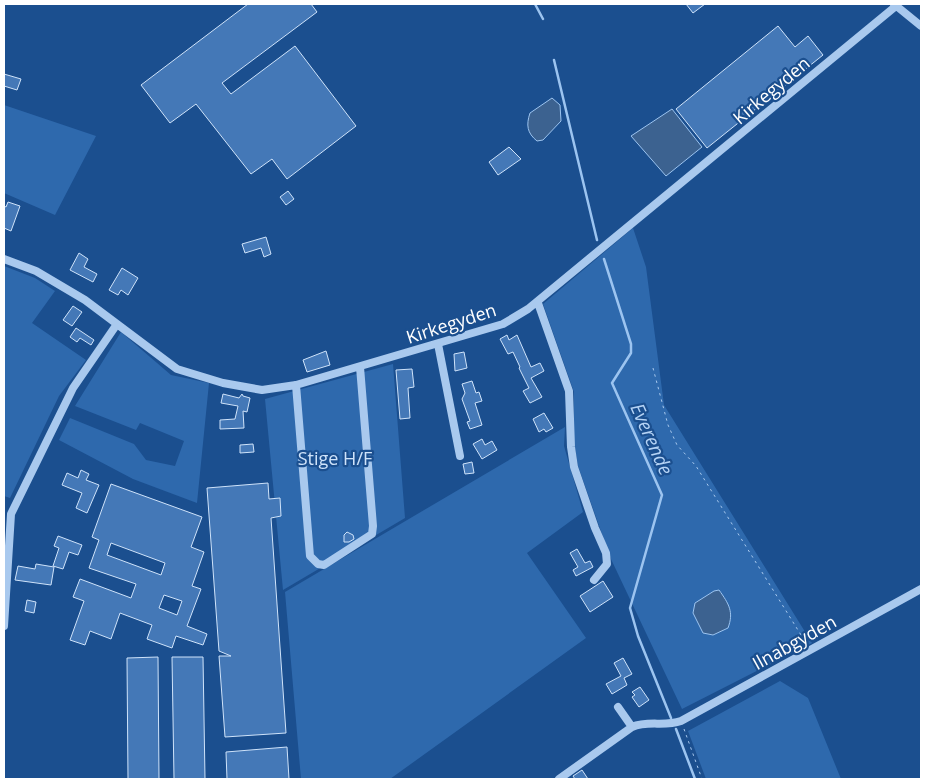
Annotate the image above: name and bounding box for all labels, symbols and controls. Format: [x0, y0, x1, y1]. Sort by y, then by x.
street label: Kirkegyden [727, 51, 815, 129]
street label: Kirkegyden [403, 297, 499, 349]
water label: Everende [625, 399, 679, 479]
park label: Stige H/F [298, 446, 372, 470]
street label: Ilnabgyden [748, 609, 840, 675]

